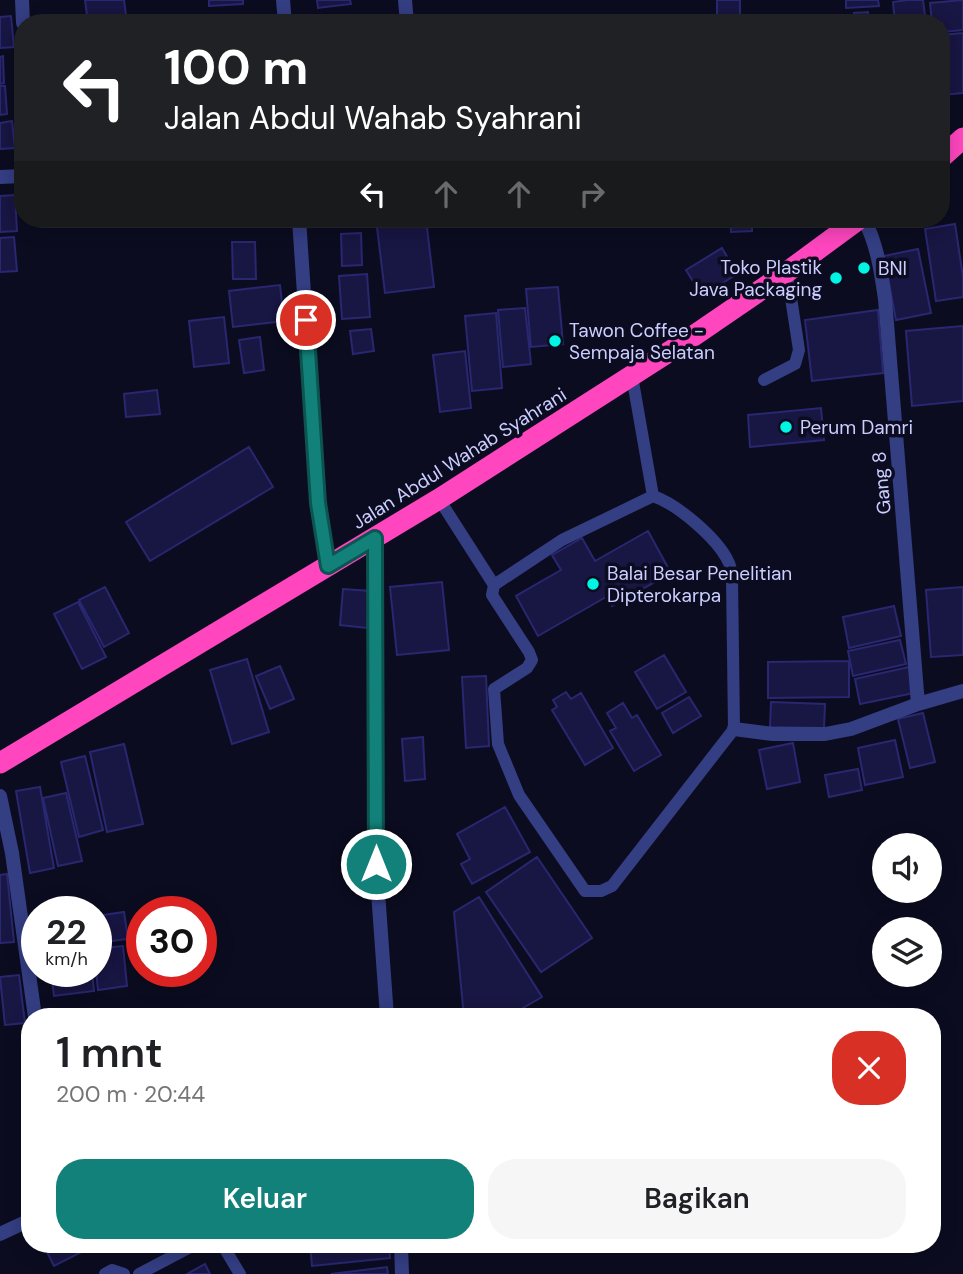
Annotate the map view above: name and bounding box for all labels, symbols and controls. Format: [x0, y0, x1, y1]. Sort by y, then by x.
text: 100 m [164, 35, 308, 99]
icon: left [49, 42, 140, 133]
text: Jalan Abdul Wahab Syahrani [164, 97, 582, 139]
icon: left [354, 175, 392, 213]
icon: ahead [427, 175, 465, 213]
icon: ahead [500, 175, 538, 213]
icon: right [573, 175, 611, 213]
place label: Toko Plastik Java Packaging [689, 255, 822, 302]
place label: BNI [878, 256, 907, 281]
marker: BNI [856, 260, 872, 276]
marker: Toko Plastik Java Packaging [828, 270, 844, 286]
pin [276, 290, 336, 350]
icon: arrive [287, 301, 325, 339]
place label: Tawon Coffee - Sempaja Selatan [569, 318, 715, 365]
marker: Tawon Coffee - Sempaja Selatan [547, 333, 563, 349]
street label: Jalan Abdul Wahab Syahrani [347, 382, 571, 535]
place label: Perum Damri [800, 415, 913, 440]
marker: Perum Damri [778, 419, 794, 435]
street label: Gang 8 [866, 451, 897, 515]
place label: Balai Besar Penelitian Dipterokarpa [607, 561, 792, 608]
marker: Balai Besar Penelitian Dipterokarpa [585, 576, 601, 592]
position arrow [339, 827, 413, 901]
map controls [872, 833, 942, 987]
button: sound [872, 833, 942, 903]
speed limit sign: 30 [126, 896, 217, 987]
text: 22 [46, 909, 87, 955]
button: layers [872, 917, 942, 987]
text: km/h [45, 947, 88, 971]
text: 1 mnt [56, 1025, 163, 1080]
button: close [832, 1031, 906, 1105]
text: 200 m · 20:44 [56, 1079, 205, 1109]
button: Keluar [56, 1159, 474, 1239]
button: Bagikan [488, 1159, 906, 1239]

